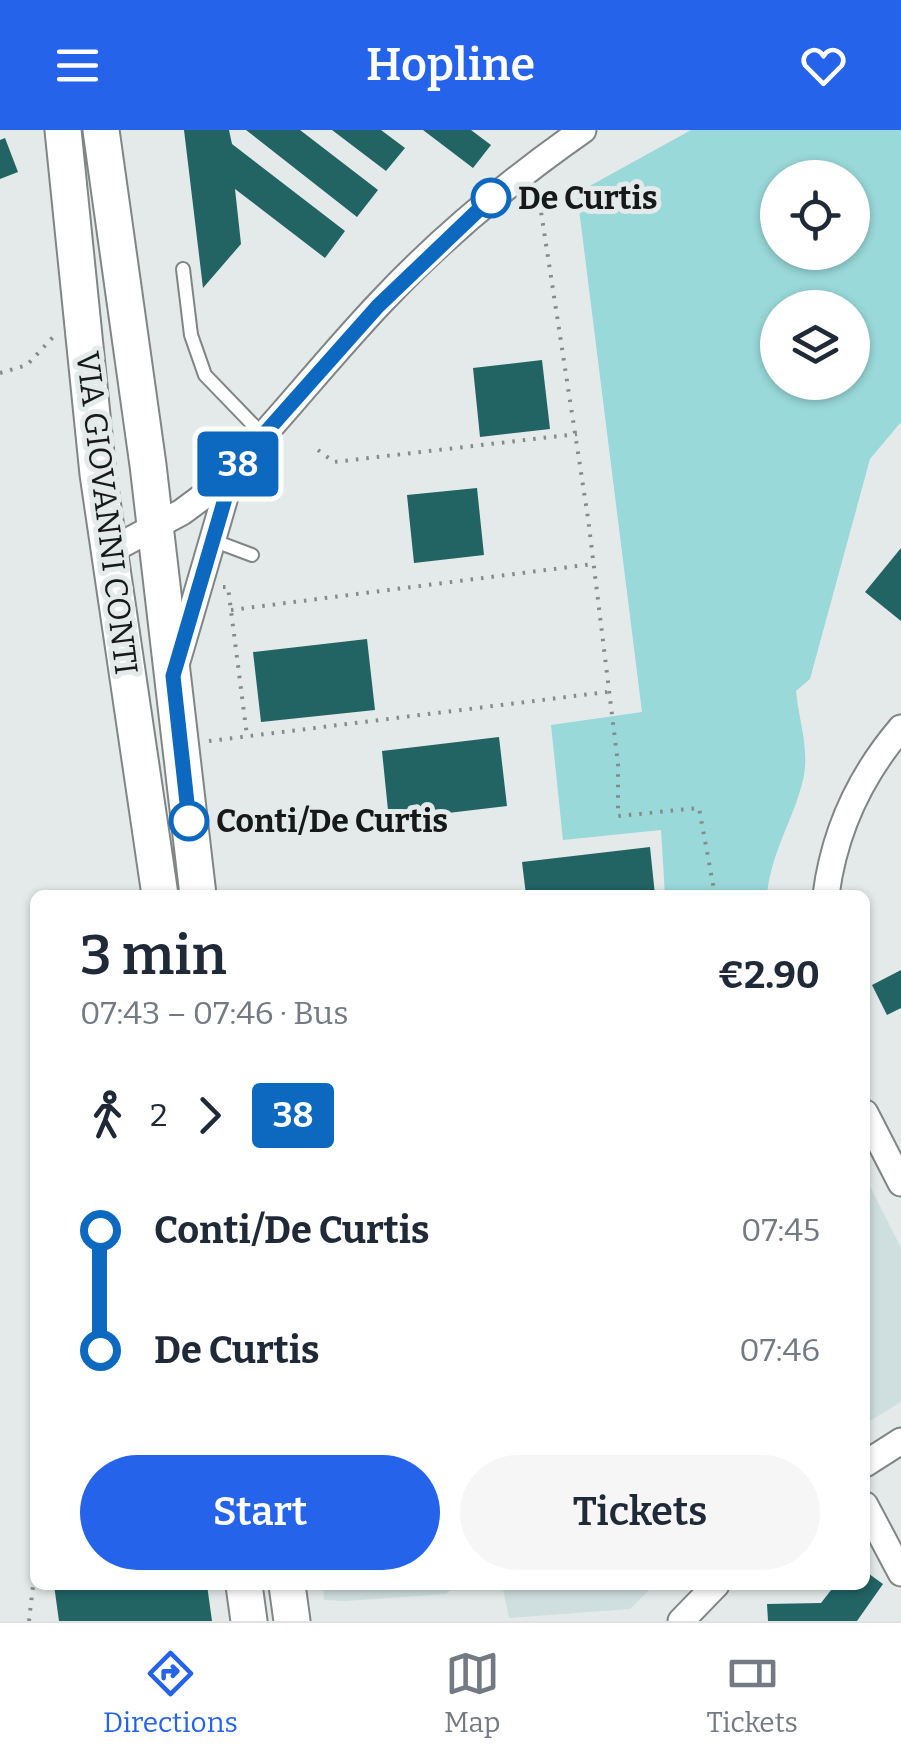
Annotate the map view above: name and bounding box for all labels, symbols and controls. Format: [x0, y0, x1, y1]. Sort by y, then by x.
icon: menu [50, 38, 105, 93]
text: Hopline [366, 38, 535, 92]
icon: heart [796, 38, 851, 93]
map controls [760, 160, 870, 400]
button: locate [760, 160, 870, 270]
marker: De Curtis [472, 179, 510, 217]
place label: De Curtis [518, 179, 657, 217]
button: layers [760, 290, 870, 400]
street label: VIA GIOVANNI CONTI [68, 349, 146, 677]
line badge: 38 [193, 432, 283, 496]
text: 38 [217, 443, 259, 485]
marker: Conti/De Curtis [170, 802, 208, 840]
place label: Conti/De Curtis [216, 802, 448, 840]
text: 3 min [80, 923, 227, 989]
text: €2.90 [718, 952, 820, 998]
text: 07:43 – 07:46 · Bus [80, 994, 348, 1032]
icon: walk [80, 1088, 135, 1143]
icon: forward [182, 1088, 237, 1143]
text: 38 [272, 1094, 314, 1136]
text: 2 [150, 1096, 167, 1134]
text: Conti/De Curtis [154, 1207, 430, 1253]
text: 07:45 [741, 1211, 820, 1249]
text: De Curtis [154, 1327, 320, 1373]
text: 07:46 [739, 1331, 820, 1369]
button: Start [80, 1455, 440, 1570]
button: Tickets [460, 1455, 820, 1570]
tab: Directions [103, 1646, 238, 1739]
tab: Map [444, 1646, 500, 1739]
tab: Tickets [707, 1646, 798, 1739]

